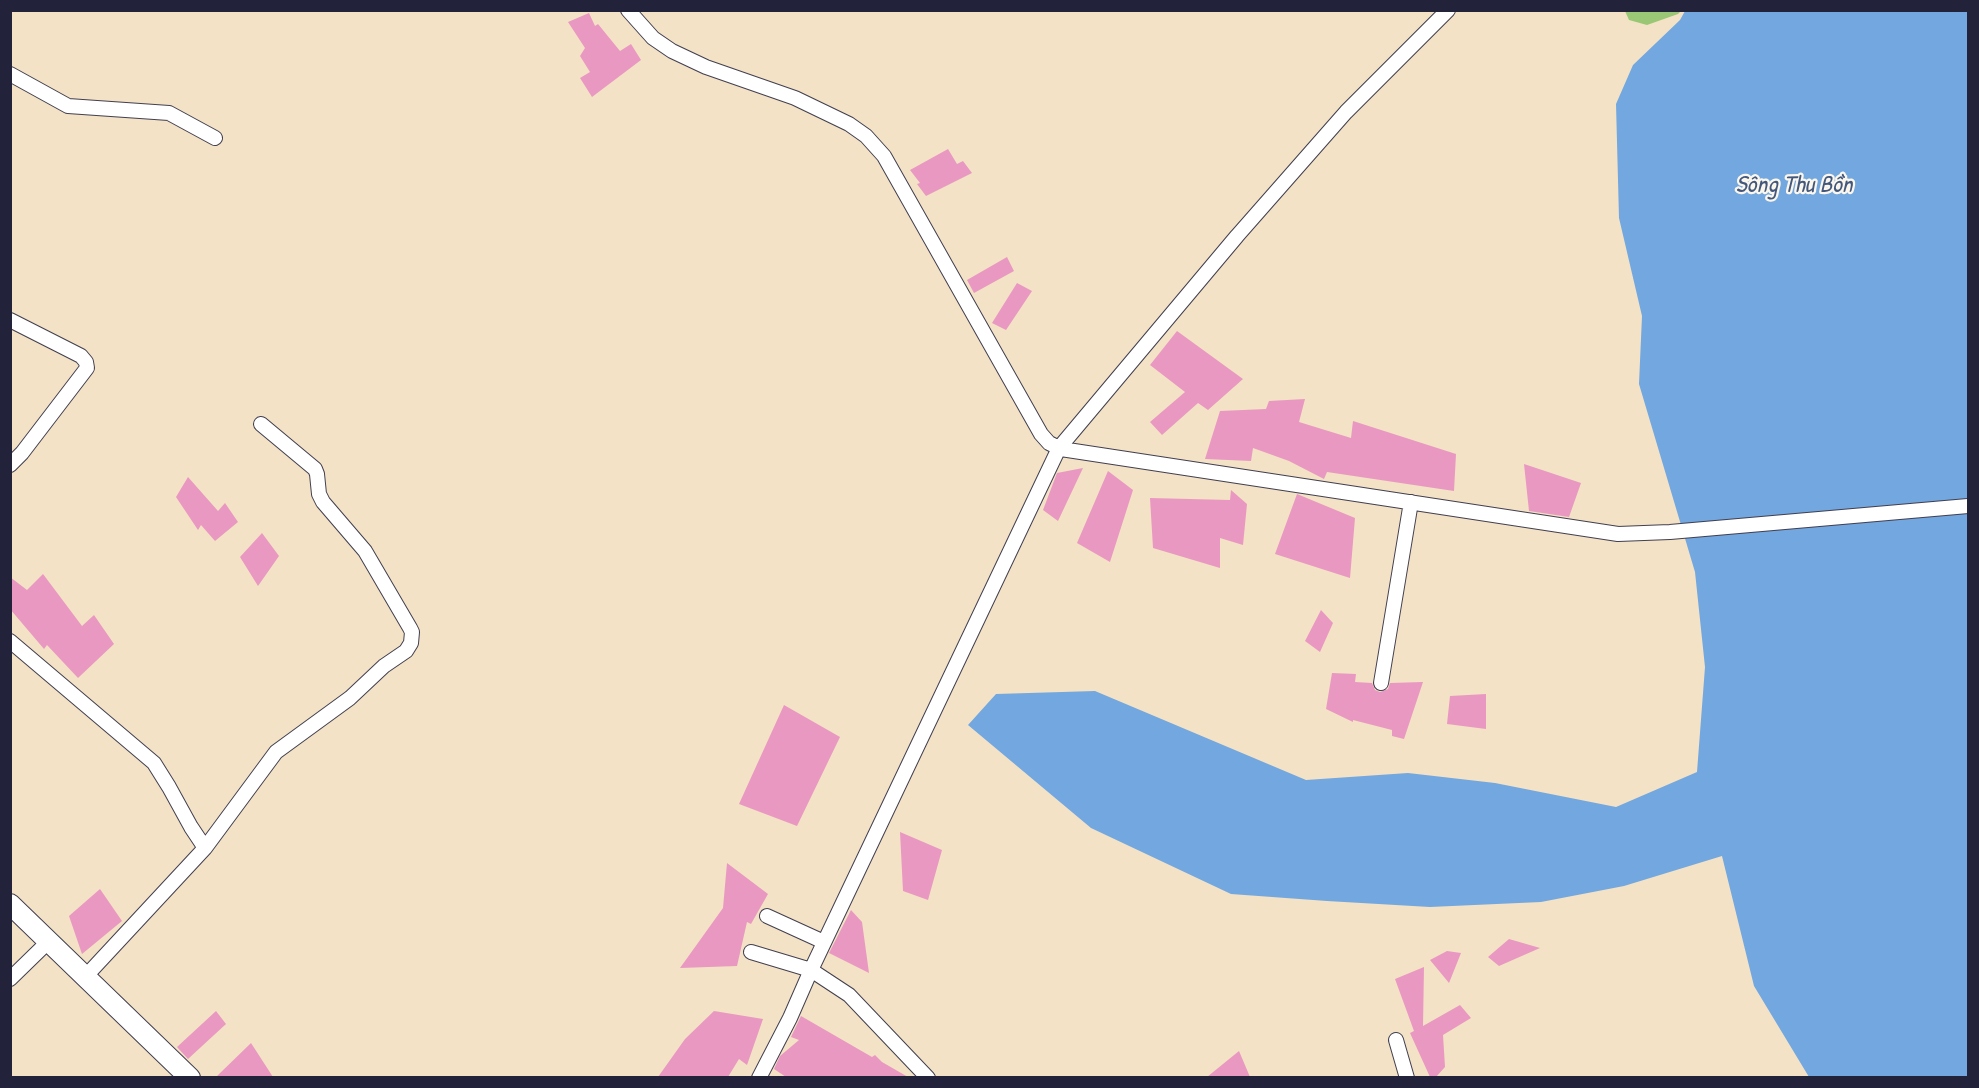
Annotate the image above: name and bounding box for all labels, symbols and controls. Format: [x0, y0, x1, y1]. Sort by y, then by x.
water label: Sông Thu Bồn [1736, 172, 1852, 200]

